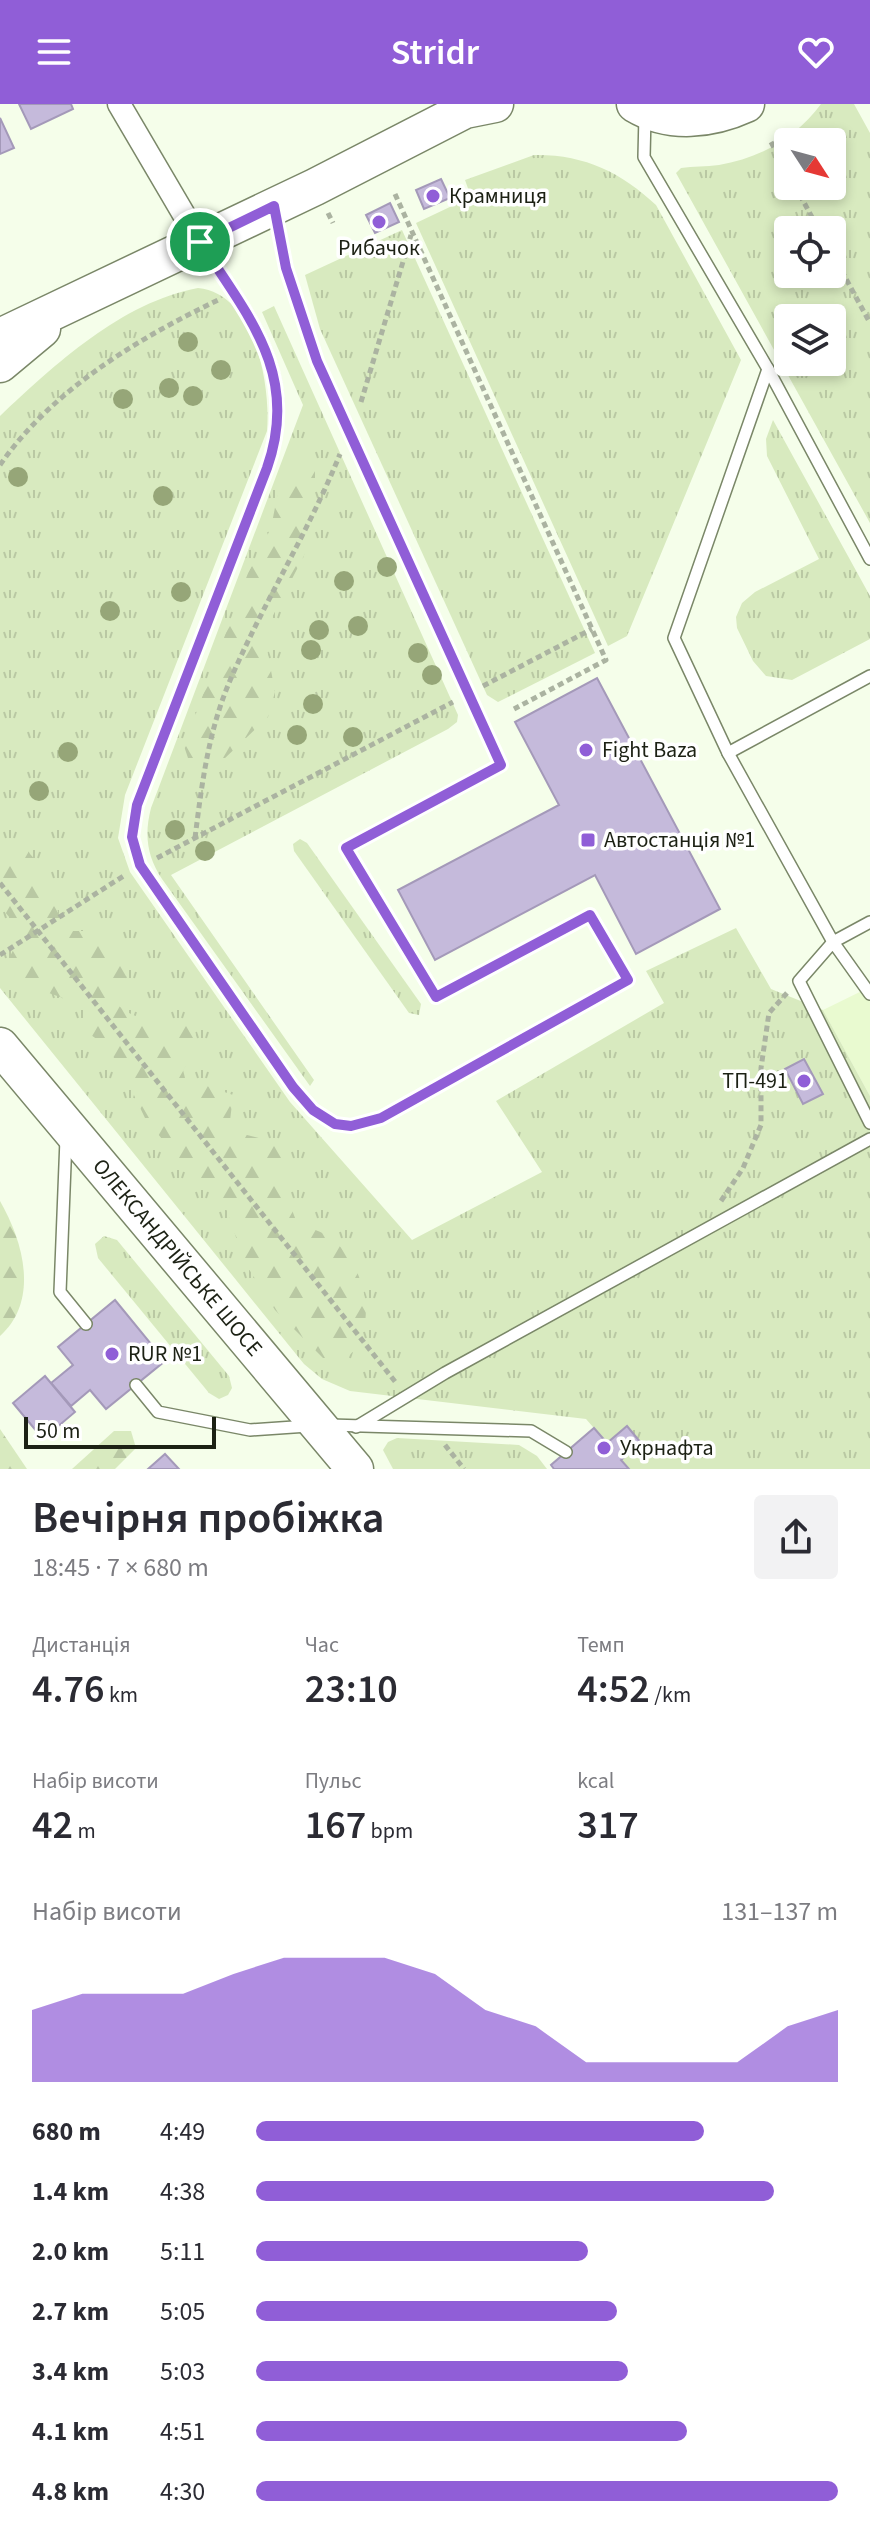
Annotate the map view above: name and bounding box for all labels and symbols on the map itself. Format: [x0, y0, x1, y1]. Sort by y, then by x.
north arrow [774, 128, 846, 200]
place label: Крамниця [449, 180, 547, 212]
marker: Крамниця [424, 187, 442, 205]
pin [166, 208, 234, 276]
marker: Рибачок [370, 213, 388, 231]
place label: Рибачок [338, 232, 420, 264]
place label: Fight Baza [602, 734, 697, 766]
marker: Fight Baza [577, 741, 595, 759]
place label: Автостанція №1 [604, 824, 755, 856]
marker: Автостанція №1 [579, 831, 597, 849]
place label: ТП-491 [722, 1065, 788, 1097]
marker: ТП-491 [795, 1072, 813, 1090]
street label: ОЛЕКСАНДРІЙСЬКЕ ШОСЕ [85, 1151, 270, 1363]
place label: RUR №1 [128, 1338, 202, 1370]
marker: RUR №1 [103, 1345, 121, 1363]
scale bar [24, 1413, 216, 1449]
place label: Укрнафта [620, 1432, 714, 1464]
marker: Укрнафта [595, 1439, 613, 1457]

